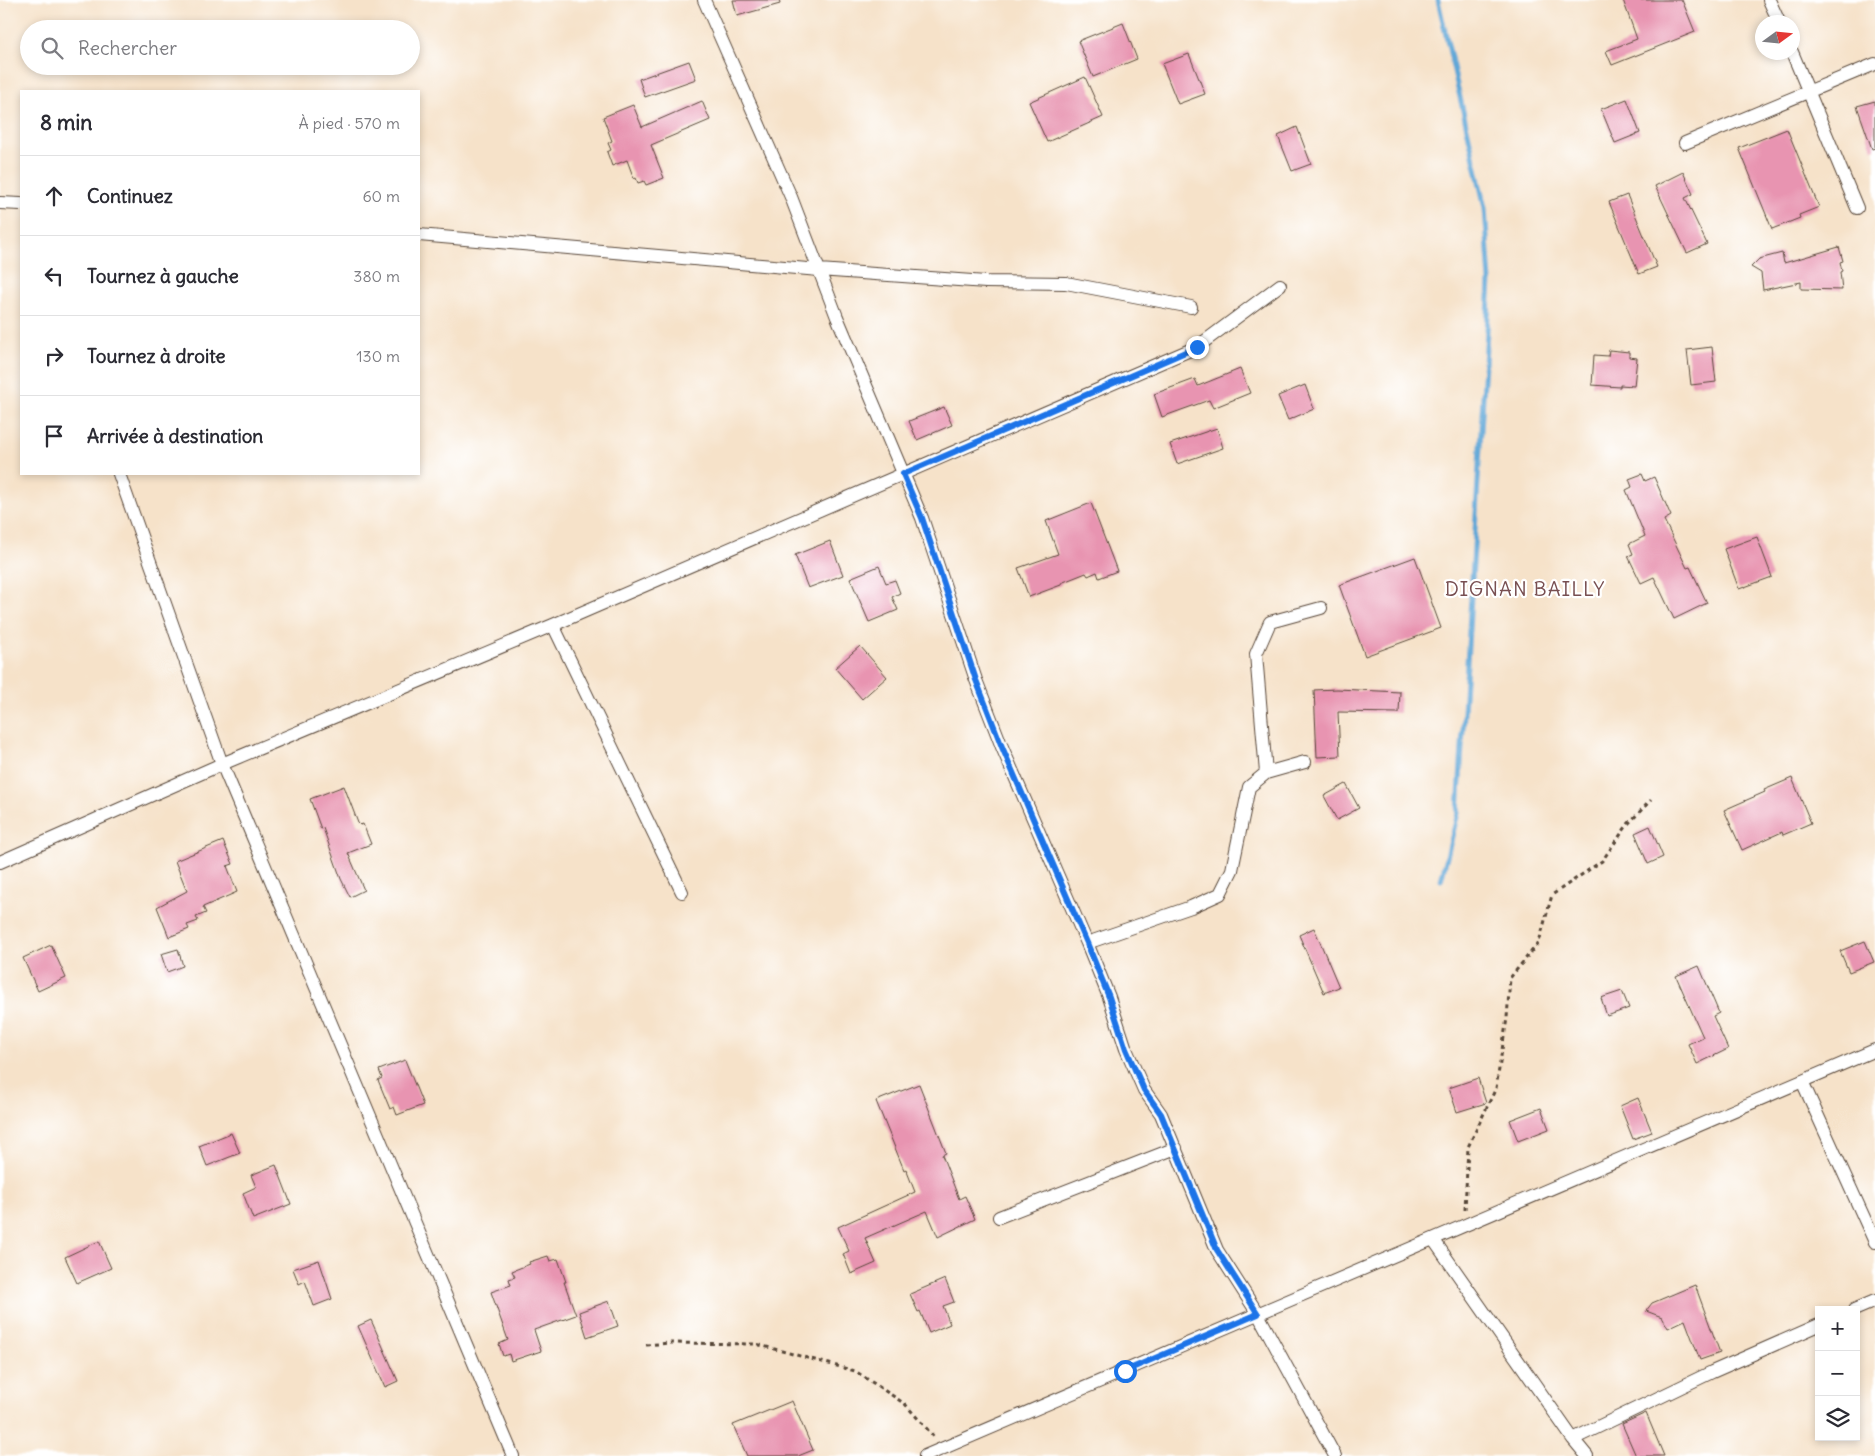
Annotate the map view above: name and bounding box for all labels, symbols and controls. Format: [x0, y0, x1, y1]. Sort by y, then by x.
north arrow [1755, 15, 1800, 60]
search box [20, 20, 420, 75]
icon: search [38, 34, 66, 62]
text: Rechercher [78, 36, 177, 60]
text: 8 min [40, 109, 92, 136]
text: À pied · 570 m [299, 113, 400, 133]
icon: ahead [40, 182, 68, 210]
text: Continuez [87, 184, 173, 208]
text: 60 m [362, 186, 400, 206]
icon: left [40, 262, 68, 290]
text: Tournez à gauche [87, 264, 239, 288]
text: 380 m [353, 266, 400, 286]
route end [1186, 336, 1209, 359]
icon: right [40, 342, 68, 370]
text: Tournez à droite [87, 344, 226, 368]
text: 130 m [356, 346, 400, 366]
icon: arrive [40, 422, 68, 450]
text: Arrivée à destination [87, 424, 263, 448]
district label: DIGNAN BAILLY [1445, 576, 1605, 601]
map controls [1815, 1306, 1860, 1441]
button: + [1815, 1306, 1860, 1351]
button: − [1815, 1351, 1860, 1396]
route start [1114, 1360, 1137, 1383]
button: layers [1815, 1396, 1860, 1441]

